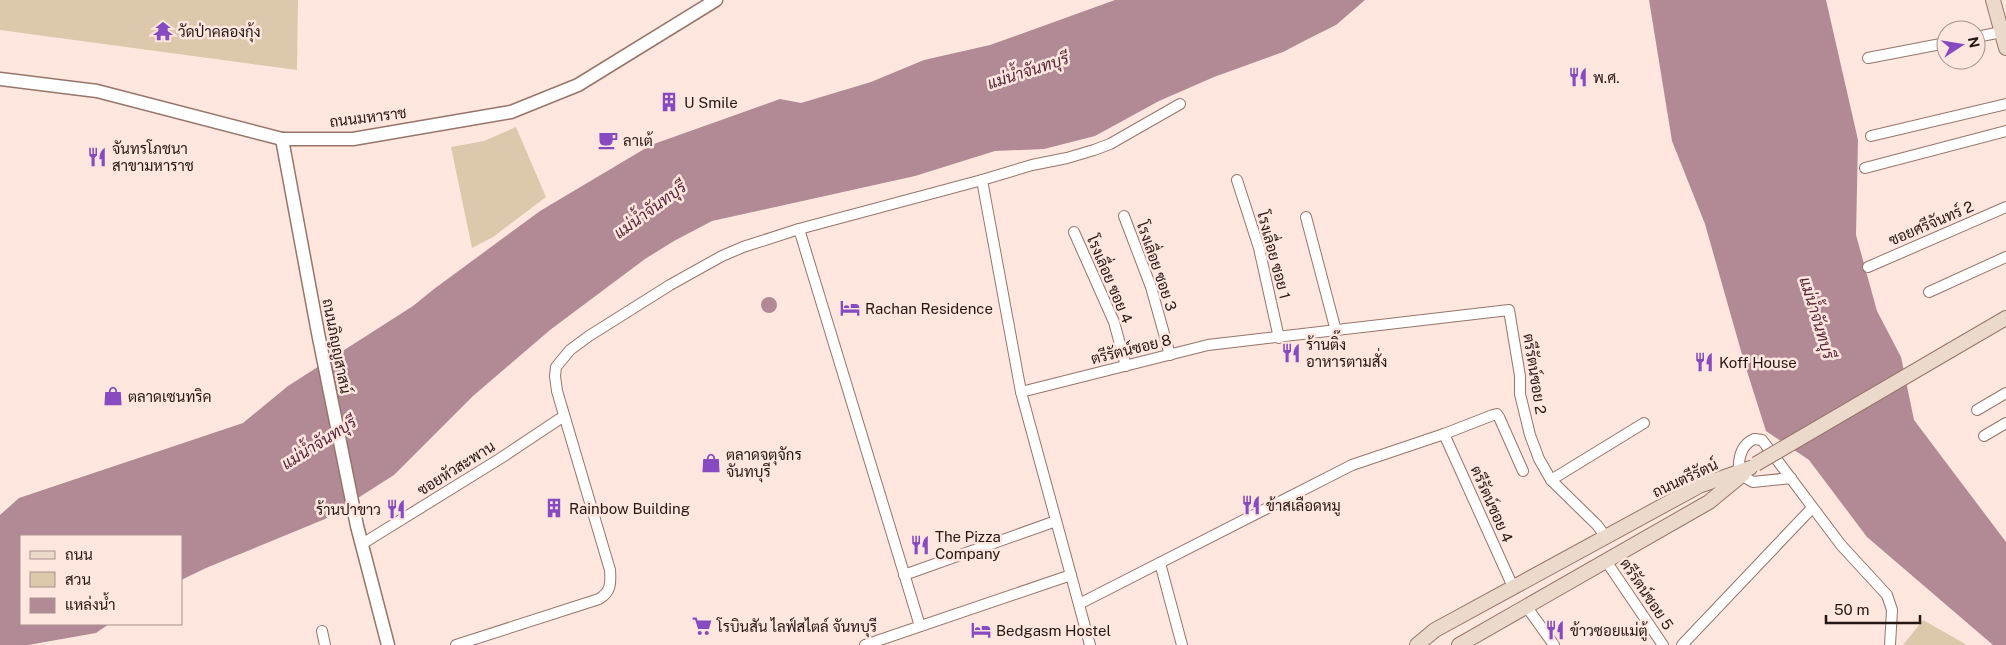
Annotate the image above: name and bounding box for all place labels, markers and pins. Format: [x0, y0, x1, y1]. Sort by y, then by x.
temple icon: วัดป่าคลองกุ้ง [152, 20, 174, 42]
place label: วัดป่าคลองกุ้ง [178, 22, 260, 43]
restaurant icon: พ.ศ. [1567, 66, 1589, 88]
place label: พ.ศ. [1593, 69, 1620, 86]
building icon: U Smile [658, 91, 680, 113]
place label: U Smile [684, 94, 738, 111]
cafe icon: ลาเต้ [597, 129, 619, 151]
place label: ลาเต้ [623, 131, 654, 149]
place label: จันทรโภชนา สาขามหาราช [112, 139, 194, 174]
restaurant icon: จันทรโภชนา สาขามหาราช [86, 146, 108, 168]
hotel icon: Rachan Residence [839, 297, 861, 319]
place label: Rachan Residence [865, 300, 993, 317]
place label: ร้านติ๊ง อาหารตามสั่ง [1306, 330, 1387, 370]
restaurant icon: ร้านติ๊ง อาหารตามสั่ง [1280, 342, 1302, 364]
restaurant icon: Koff House [1693, 351, 1715, 373]
place label: Koff House [1719, 354, 1797, 371]
shop icon: ตลาดเซนทริค [102, 385, 124, 407]
place label: ตลาดเซนทริค [128, 388, 212, 405]
place label: ตลาดจตุจักร จันทบุรี [726, 446, 802, 483]
shop icon: ตลาดจตุจักร จันทบุรี [700, 452, 722, 474]
restaurant icon: ข้าสเลือดหมู [1240, 494, 1262, 516]
place label: ข้าสเลือดหมู [1266, 496, 1341, 516]
building icon: Rainbow Building [543, 497, 565, 519]
restaurant icon: ร้านปาขาว [385, 498, 407, 520]
place label: ร้านปาขาว [316, 500, 381, 518]
place label: Rainbow Building [569, 500, 690, 517]
place label: The Pizza Company [935, 528, 1001, 562]
restaurant icon: The Pizza Company [909, 534, 931, 556]
supermarket icon: โรบินสัน ไลฟ์สไตล์ จันทบุรี [691, 615, 713, 637]
place label: โรบินสัน ไลฟ์สไตล์ จันทบุรี [716, 617, 877, 638]
hotel icon: Bedgasm Hostel [970, 619, 992, 641]
restaurant icon: ข้าวซอยแม่ตู้ [1544, 619, 1566, 641]
place label: ข้าวซอยแม่ตู้ [1570, 621, 1648, 641]
place label: Bedgasm Hostel [996, 622, 1111, 639]

